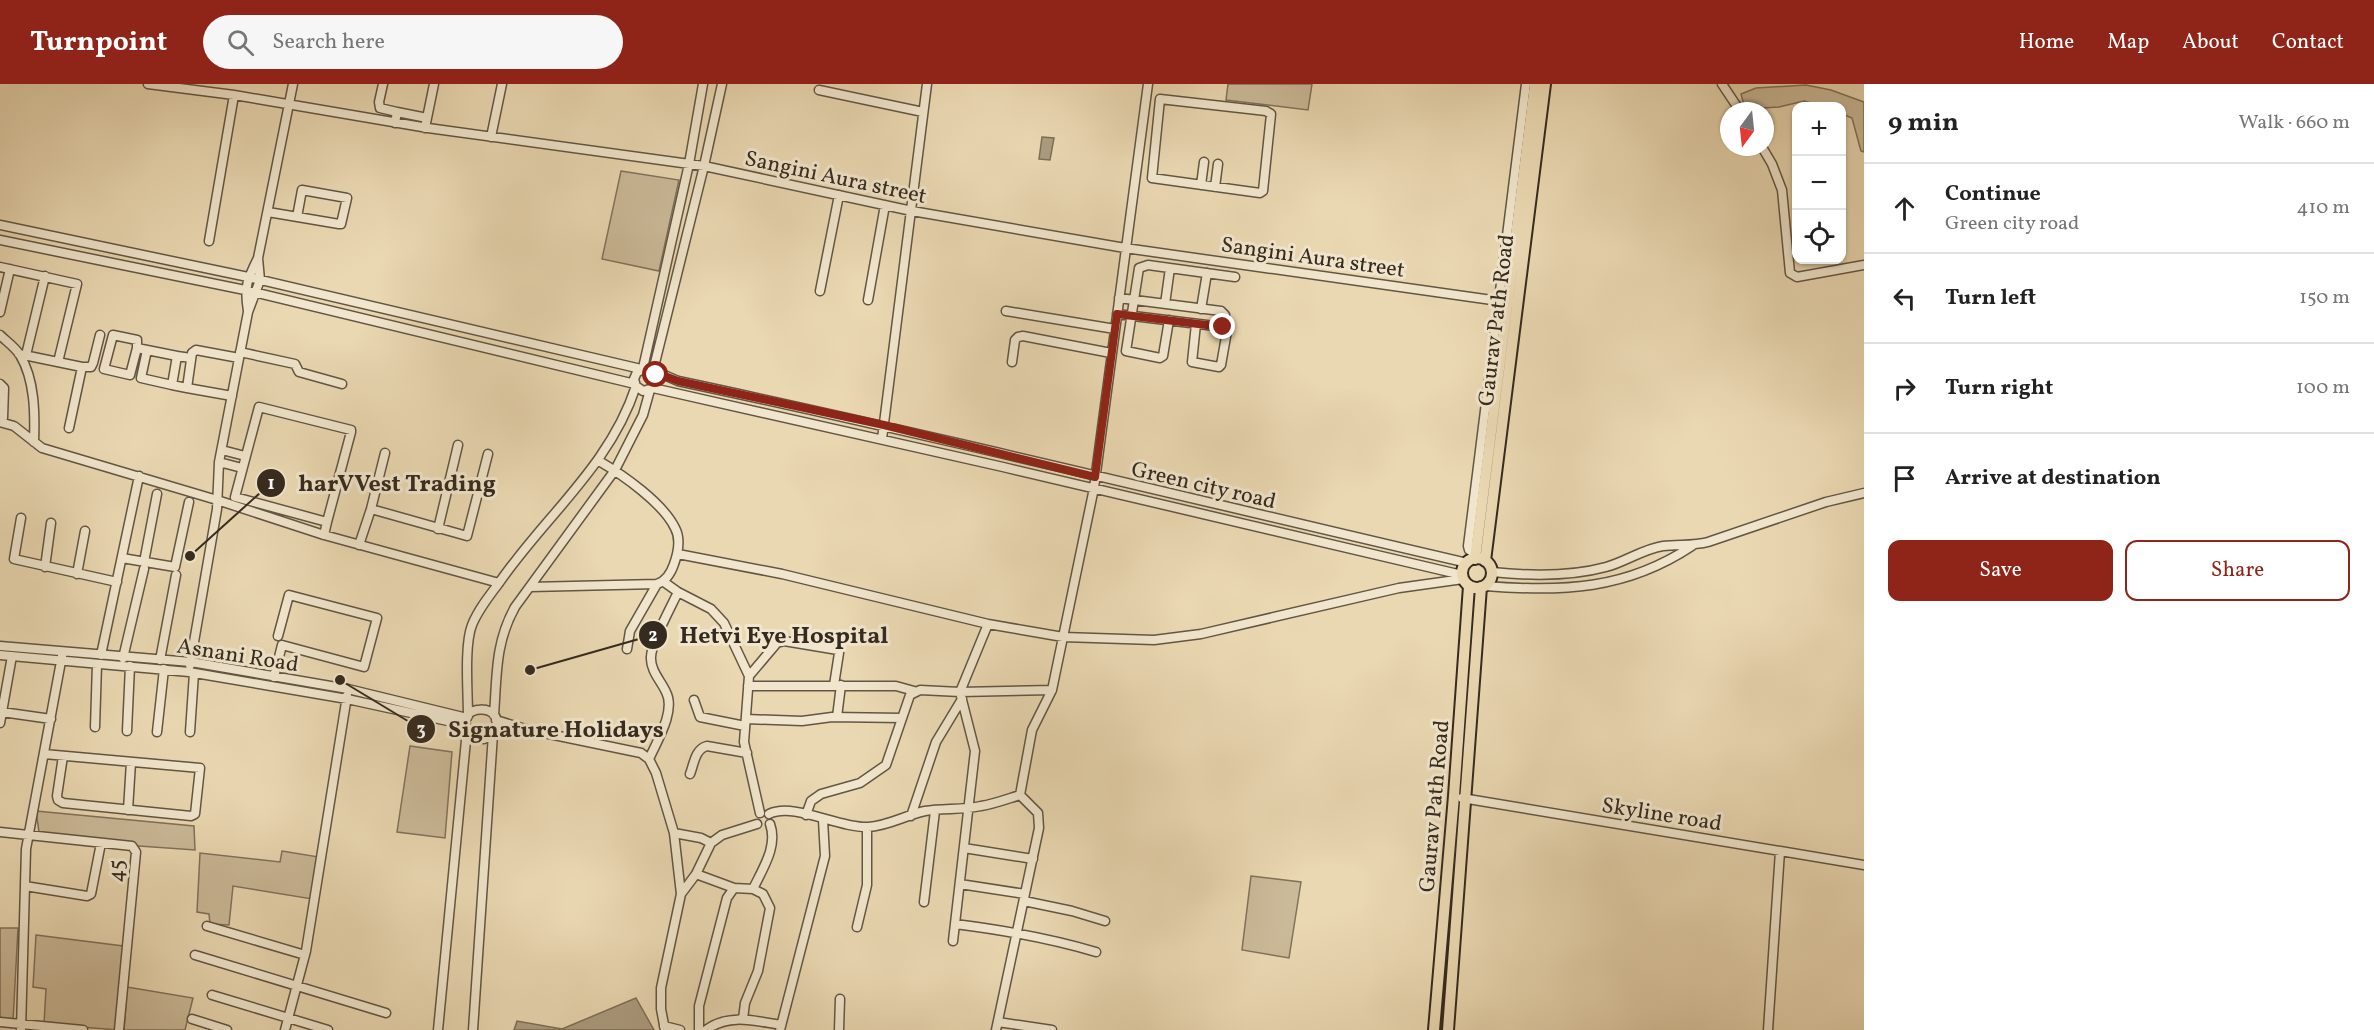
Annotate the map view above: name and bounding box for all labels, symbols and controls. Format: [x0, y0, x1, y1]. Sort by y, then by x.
search box [203, 15, 623, 69]
text: Turnpoint [30, 23, 167, 62]
icon: search [224, 26, 257, 59]
text: Search here [272, 27, 385, 58]
text: Home [2019, 28, 2074, 57]
text: Map [2107, 28, 2149, 57]
text: About [2182, 28, 2239, 57]
text: Contact [2272, 28, 2344, 57]
north arrow [1720, 102, 1774, 156]
map controls [1792, 102, 1846, 264]
button: + [1792, 102, 1846, 156]
text: 9 min [1888, 105, 1959, 141]
text: Walk · 660 m [2239, 109, 2350, 137]
street label: Sangini Aura street [742, 144, 930, 213]
button: − [1792, 156, 1846, 210]
text: Continue [1945, 179, 2041, 210]
icon: ahead [1888, 192, 1921, 225]
text: 410 m [2297, 194, 2350, 222]
button: locate [1792, 210, 1846, 264]
text: Green city road [1945, 210, 2079, 238]
street label: Sangini Aura street [1219, 230, 1407, 287]
street label: Gaurav Path Road [1472, 233, 1523, 408]
icon: left [1888, 282, 1921, 315]
text: Turn left [1945, 283, 2036, 314]
text: 150 m [2299, 284, 2350, 312]
route end [1209, 313, 1235, 339]
route start [642, 361, 668, 387]
icon: right [1888, 372, 1921, 405]
text: Turn right [1945, 373, 2053, 404]
text: 100 m [2296, 374, 2350, 402]
street label: Green city road [1128, 455, 1279, 518]
callout: harVVest Trading [256, 462, 508, 504]
icon: arrive [1888, 462, 1921, 495]
text: Arrive at destination [1945, 463, 2161, 494]
text: harVVest Trading [298, 468, 496, 502]
text: 1 [267, 472, 275, 497]
button: Save [1888, 540, 2113, 601]
button: Share [2125, 540, 2350, 601]
callout: Hetvi Eye Hospital [638, 614, 901, 656]
text: Hetvi Eye Hospital [680, 620, 888, 654]
text: 2 [648, 624, 658, 649]
street label: Asnani Road [175, 632, 301, 681]
callout: Signature Holidays [406, 708, 676, 750]
text: Signature Holidays [448, 714, 664, 748]
text: 3 [416, 718, 426, 743]
street label: Gaurav Path Road [1413, 719, 1458, 894]
street label: Skyline road [1599, 791, 1724, 840]
street label: 45 [102, 859, 133, 883]

